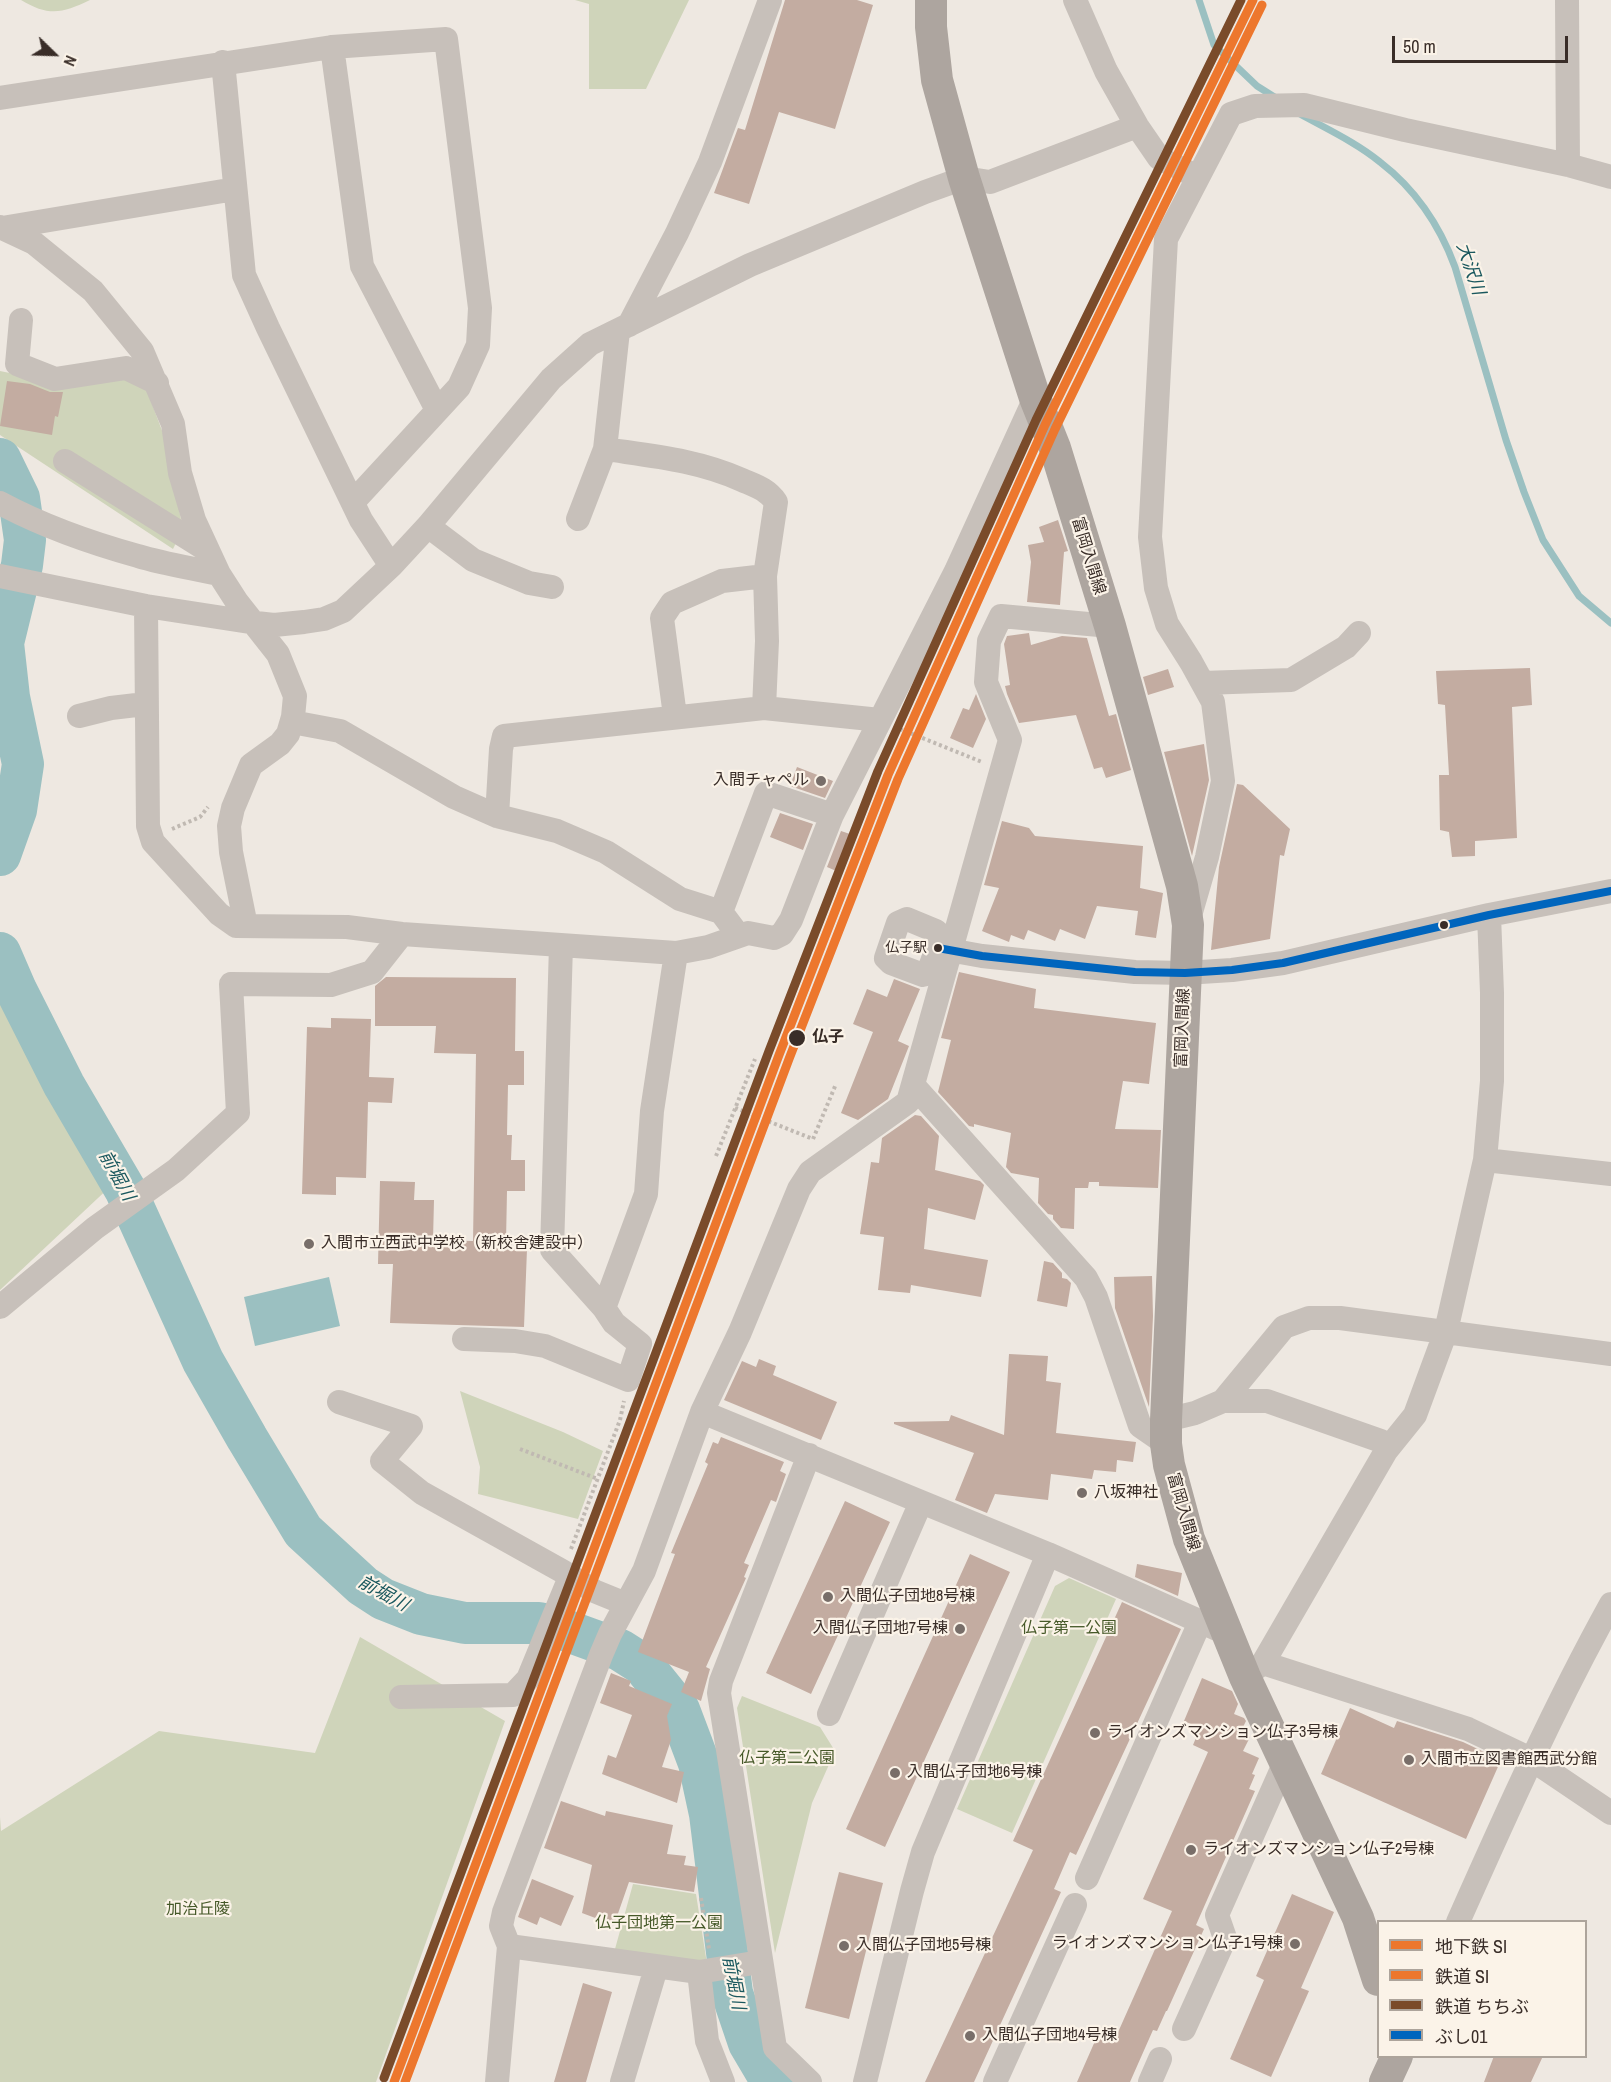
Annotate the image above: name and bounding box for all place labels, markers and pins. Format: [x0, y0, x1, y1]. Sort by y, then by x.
place label: 入間チャペル [713, 771, 809, 791]
marker: 入間チャペル [814, 774, 828, 788]
unlabelled marker [1438, 919, 1450, 931]
place label: 仏子駅 [885, 940, 927, 956]
marker: 仏子駅 [932, 942, 944, 954]
marker: 仏子 [787, 1028, 807, 1048]
place label: 仏子 [812, 1028, 844, 1048]
place label: 入間市立西武中学校（新校舎建設中） [321, 1234, 593, 1254]
marker: 入間市立西武中学校（新校舎建設中） [302, 1237, 316, 1251]
place label: 八坂神社 [1094, 1483, 1158, 1503]
marker: 八坂神社 [1075, 1486, 1089, 1500]
place label: 入間仏子団地8号棟 [840, 1587, 975, 1607]
marker: 入間仏子団地8号棟 [821, 1590, 835, 1604]
place label: 入間仏子団地7号棟 [813, 1619, 948, 1639]
marker: 入間仏子団地7号棟 [953, 1622, 967, 1636]
place label: ライオンズマンション仏子3号棟 [1107, 1723, 1338, 1743]
marker: ライオンズマンション仏子3号棟 [1088, 1726, 1102, 1740]
place label: 入間市立図書館西武分館 [1421, 1750, 1597, 1770]
marker: 入間市立図書館西武分館 [1402, 1753, 1416, 1767]
place label: 入間仏子団地6号棟 [907, 1763, 1042, 1783]
marker: 入間仏子団地6号棟 [888, 1766, 902, 1780]
place label: ライオンズマンション仏子2号棟 [1203, 1840, 1434, 1860]
marker: ライオンズマンション仏子2号棟 [1184, 1843, 1198, 1857]
place label: ライオンズマンション仏子1号棟 [1052, 1934, 1283, 1954]
place label: 入間仏子団地5号棟 [856, 1936, 991, 1956]
marker: ライオンズマンション仏子1号棟 [1288, 1937, 1302, 1951]
marker: 入間仏子団地5号棟 [837, 1939, 851, 1953]
place label: 入間仏子団地4号棟 [982, 2026, 1117, 2046]
marker: 入間仏子団地4号棟 [963, 2029, 977, 2043]

